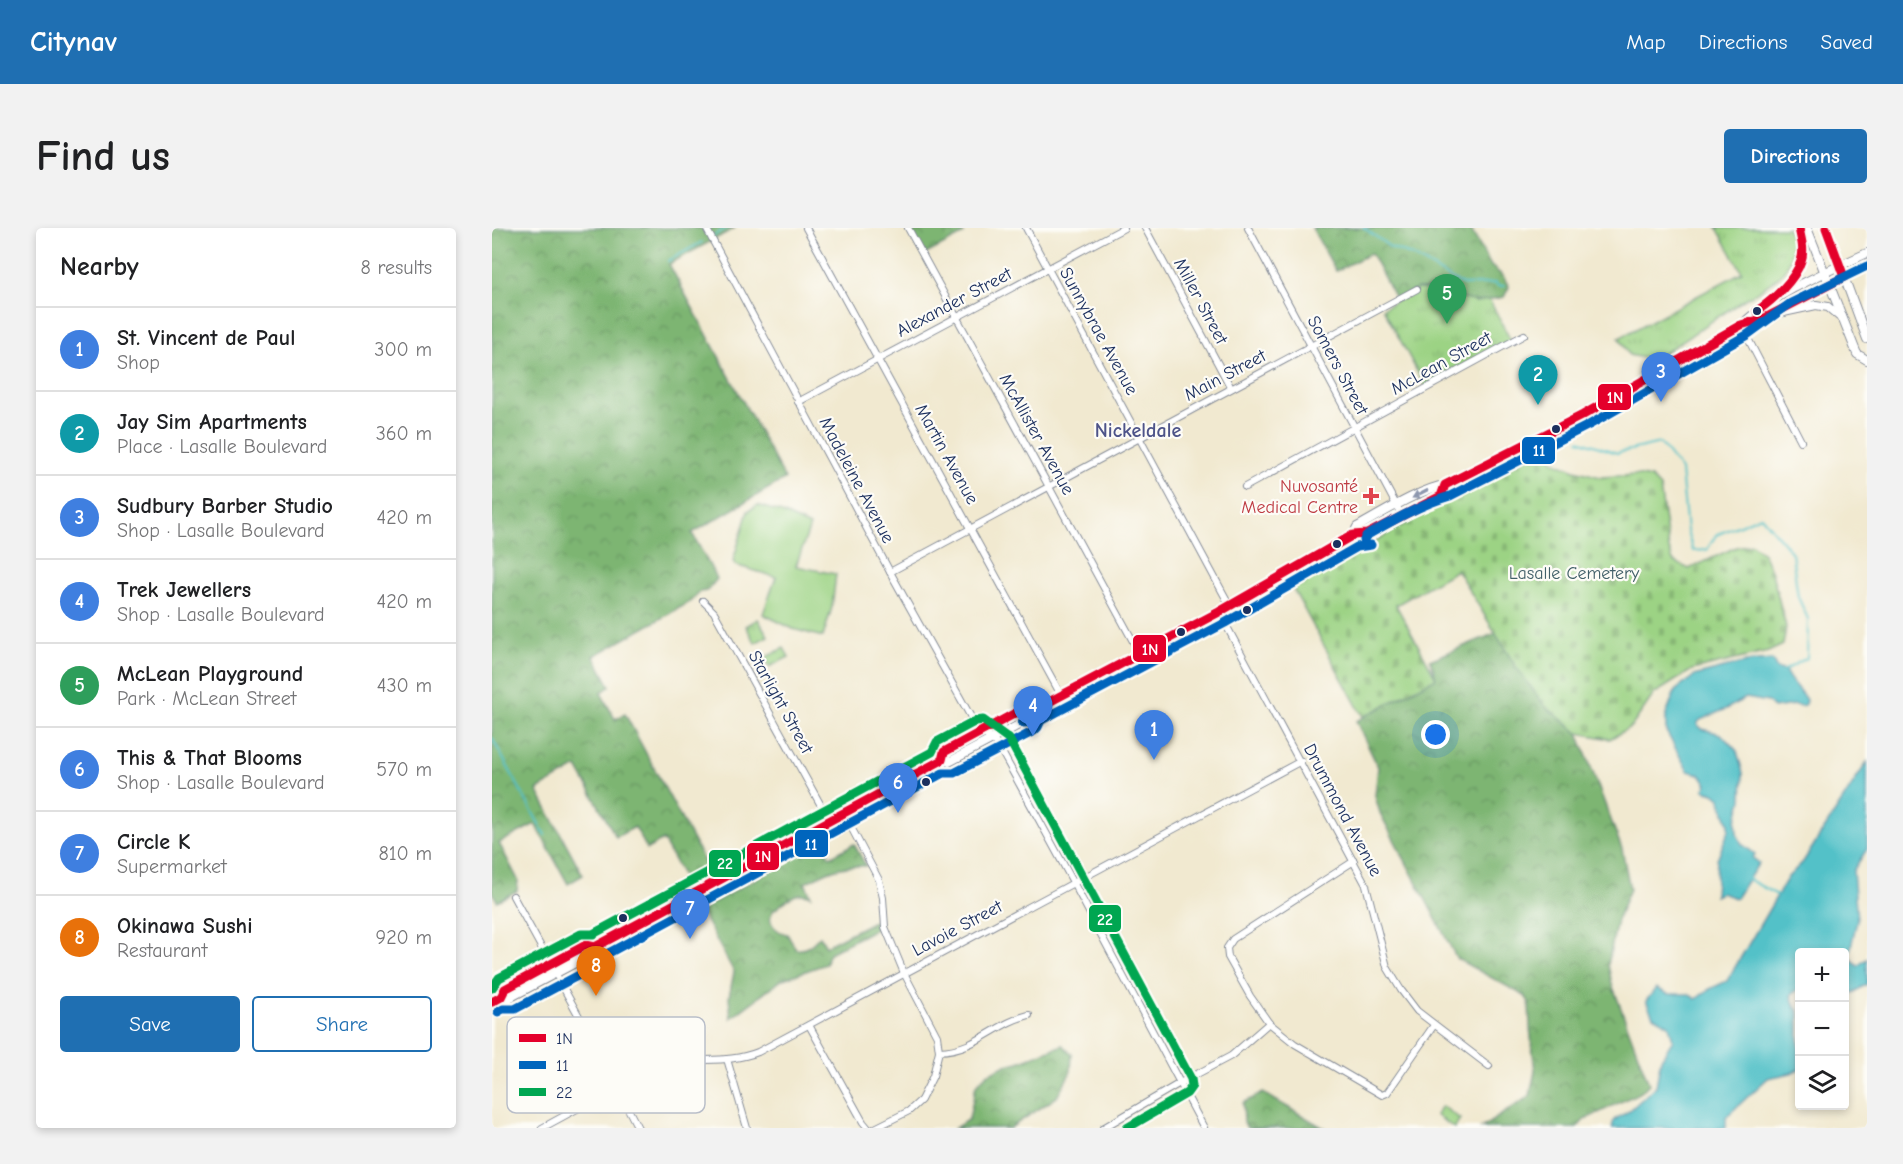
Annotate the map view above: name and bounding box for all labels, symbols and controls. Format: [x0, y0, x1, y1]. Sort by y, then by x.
text: Citynav [30, 26, 117, 58]
text: Map [1626, 30, 1666, 54]
text: Directions [1699, 30, 1788, 54]
text: Saved [1821, 30, 1873, 54]
button: Directions [1724, 129, 1867, 183]
text: Find us [36, 132, 170, 181]
text: Nearby [60, 252, 139, 282]
street label: Miller Street [1169, 255, 1232, 349]
text: 8 results [360, 256, 432, 279]
street label: Alexander Street [893, 263, 1016, 342]
street label: Sunnybrae Avenue [1055, 264, 1142, 399]
pin: 5 [1428, 274, 1466, 324]
unlabelled marker [1751, 305, 1763, 317]
street label: Somers Street [1303, 312, 1373, 419]
text: St. Vincent de Paul [117, 325, 295, 351]
street label: McLean Street [1387, 327, 1496, 400]
text: 1 [76, 338, 83, 361]
text: 300 m [374, 338, 432, 361]
street label: Main Street [1181, 345, 1270, 406]
text: Shop [117, 351, 160, 374]
pin: 3 [1642, 352, 1680, 402]
pin: 2 [1518, 356, 1558, 405]
street label: McAllister Avenue [995, 370, 1079, 498]
line badge: 1N [1597, 383, 1632, 411]
text: 1N [1607, 389, 1623, 407]
street label: Martin Avenue [910, 400, 983, 508]
text: Jay Sim Apartments [117, 409, 307, 435]
street label: Madeleine Avenue [814, 414, 899, 547]
district label: Nickeldale [1095, 419, 1181, 442]
text: 2 [75, 422, 84, 445]
text: 360 m [376, 422, 432, 445]
unlabelled marker [1550, 423, 1562, 435]
text: Place · Lasalle Boulevard [117, 435, 327, 458]
line badge: 11 [1521, 436, 1556, 465]
text: 11 [1533, 442, 1545, 460]
place label: Nuvosanté Medical Centre [1241, 476, 1358, 518]
marker: Nuvosanté Medical Centre [1362, 487, 1380, 505]
one-way arrow [1412, 489, 1429, 499]
text: Sudbury Barber Studio [117, 493, 333, 519]
text: 3 [75, 506, 84, 529]
text: 420 m [376, 506, 432, 529]
text: Shop · Lasalle Boulevard [117, 519, 325, 542]
unlabelled marker [1331, 538, 1343, 550]
park label: Lasalle Cemetery [1509, 563, 1640, 584]
text: Trek Jewellers [117, 577, 251, 603]
text: 4 [75, 590, 84, 613]
text: 420 m [376, 590, 432, 613]
text: Shop · Lasalle Boulevard [117, 603, 325, 626]
unlabelled marker [1241, 604, 1253, 616]
unlabelled marker [1175, 626, 1187, 638]
line badge: 1N [1132, 634, 1167, 663]
text: 1N [1142, 641, 1158, 659]
street label: Starlight Street [744, 647, 818, 758]
text: McLean Playground [117, 661, 303, 687]
text: 5 [74, 674, 85, 697]
text: 430 m [377, 674, 432, 697]
pin: 4 [1014, 686, 1052, 736]
text: Park · McLean Street [117, 687, 296, 710]
pin: 1 [1134, 710, 1174, 760]
your location [1421, 720, 1450, 749]
street label: Drummond Avenue [1299, 740, 1386, 880]
text: This & That Blooms [117, 745, 302, 771]
text: 6 [74, 758, 85, 781]
text: 570 m [376, 758, 432, 781]
pin: 6 [878, 764, 918, 813]
text: Shop · Lasalle Boulevard [117, 771, 325, 794]
unlabelled marker [920, 776, 932, 788]
text: Circle K [117, 829, 190, 855]
line badge: 11 [794, 829, 829, 858]
text: 11 [805, 836, 817, 854]
text: 7 [75, 842, 84, 865]
text: 810 m [378, 842, 432, 865]
line badge: 1N [746, 842, 780, 871]
text: 1N [755, 848, 771, 866]
line badge: 22 [708, 849, 742, 878]
text: Supermarket [117, 855, 227, 878]
text: 22 [717, 855, 733, 873]
pin: 7 [670, 890, 710, 939]
street label: Lavoie Street [909, 896, 1007, 961]
line badge: 22 [1088, 904, 1122, 933]
text: 22 [1097, 911, 1113, 929]
unlabelled marker [617, 912, 629, 924]
text: Okinawa Sushi [117, 913, 253, 939]
text: 8 [74, 926, 85, 949]
text: 920 m [376, 926, 432, 949]
text: Restaurant [117, 939, 207, 962]
pin: 8 [576, 946, 616, 996]
map controls [1795, 948, 1849, 1110]
button: + [1795, 948, 1849, 1002]
button: Save [60, 996, 240, 1052]
button: Share [252, 996, 432, 1052]
button: − [1795, 1002, 1849, 1056]
legend [507, 1017, 705, 1113]
text: 1N [556, 1030, 573, 1048]
button: layers [1795, 1056, 1849, 1110]
text: 11 [556, 1057, 569, 1075]
text: 22 [556, 1084, 573, 1102]

